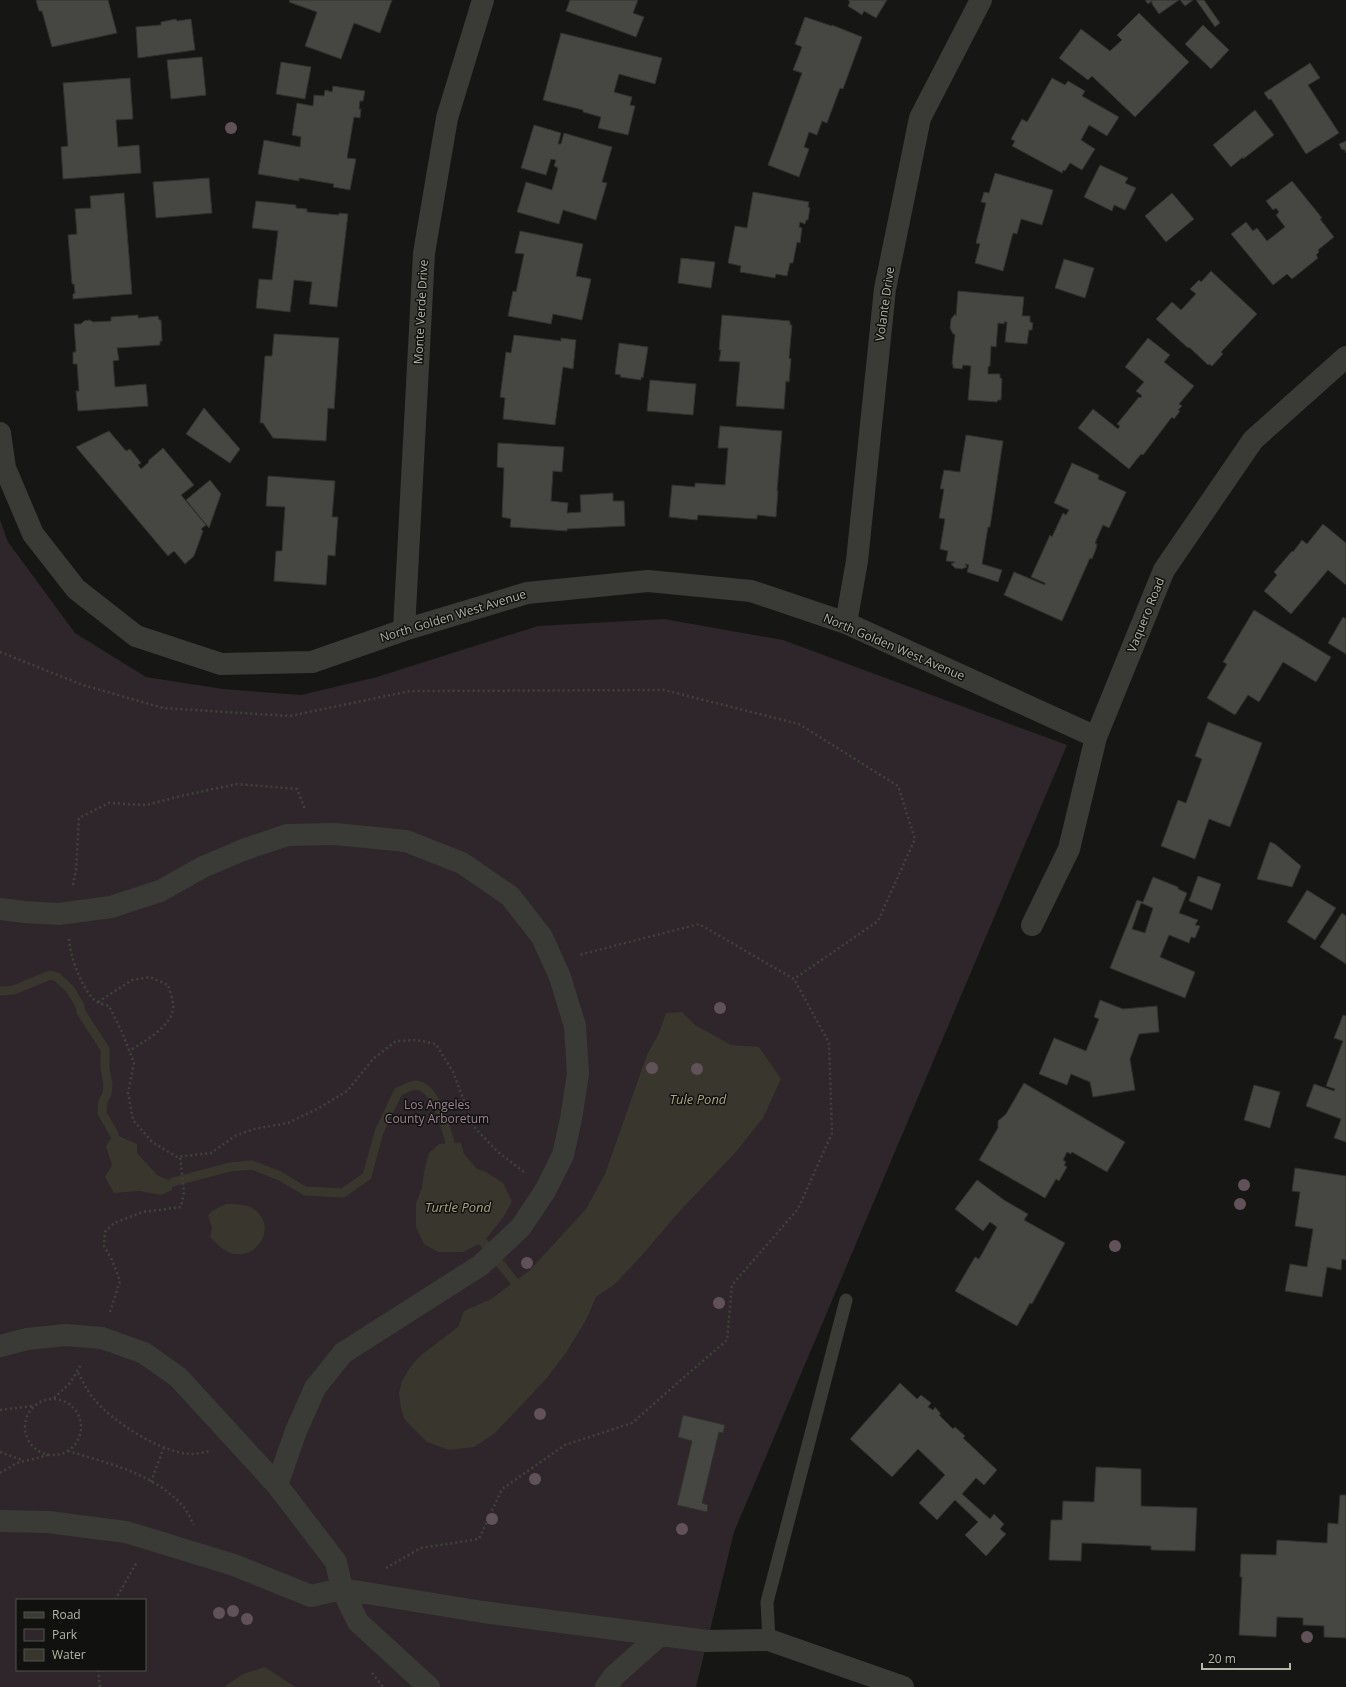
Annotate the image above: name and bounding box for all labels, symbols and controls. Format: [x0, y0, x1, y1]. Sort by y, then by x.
street label: Monte Verde Drive [409, 259, 432, 365]
street label: Volante Drive [871, 265, 898, 342]
street label: Vaquero Road [1123, 575, 1168, 655]
street label: North Golden West Avenue [378, 585, 528, 646]
street label: North Golden West Avenue [821, 609, 968, 684]
water label: Tule Pond [670, 1090, 727, 1108]
park label: Los Angeles County Arboretum [385, 1096, 489, 1127]
water label: Turtle Pond [425, 1198, 492, 1216]
legend [16, 1599, 146, 1671]
text: Road [52, 1606, 81, 1623]
text: Park [52, 1626, 78, 1643]
scale bar [1202, 1645, 1290, 1671]
text: Water [52, 1646, 86, 1663]
text: 20 m [1208, 1650, 1236, 1667]

